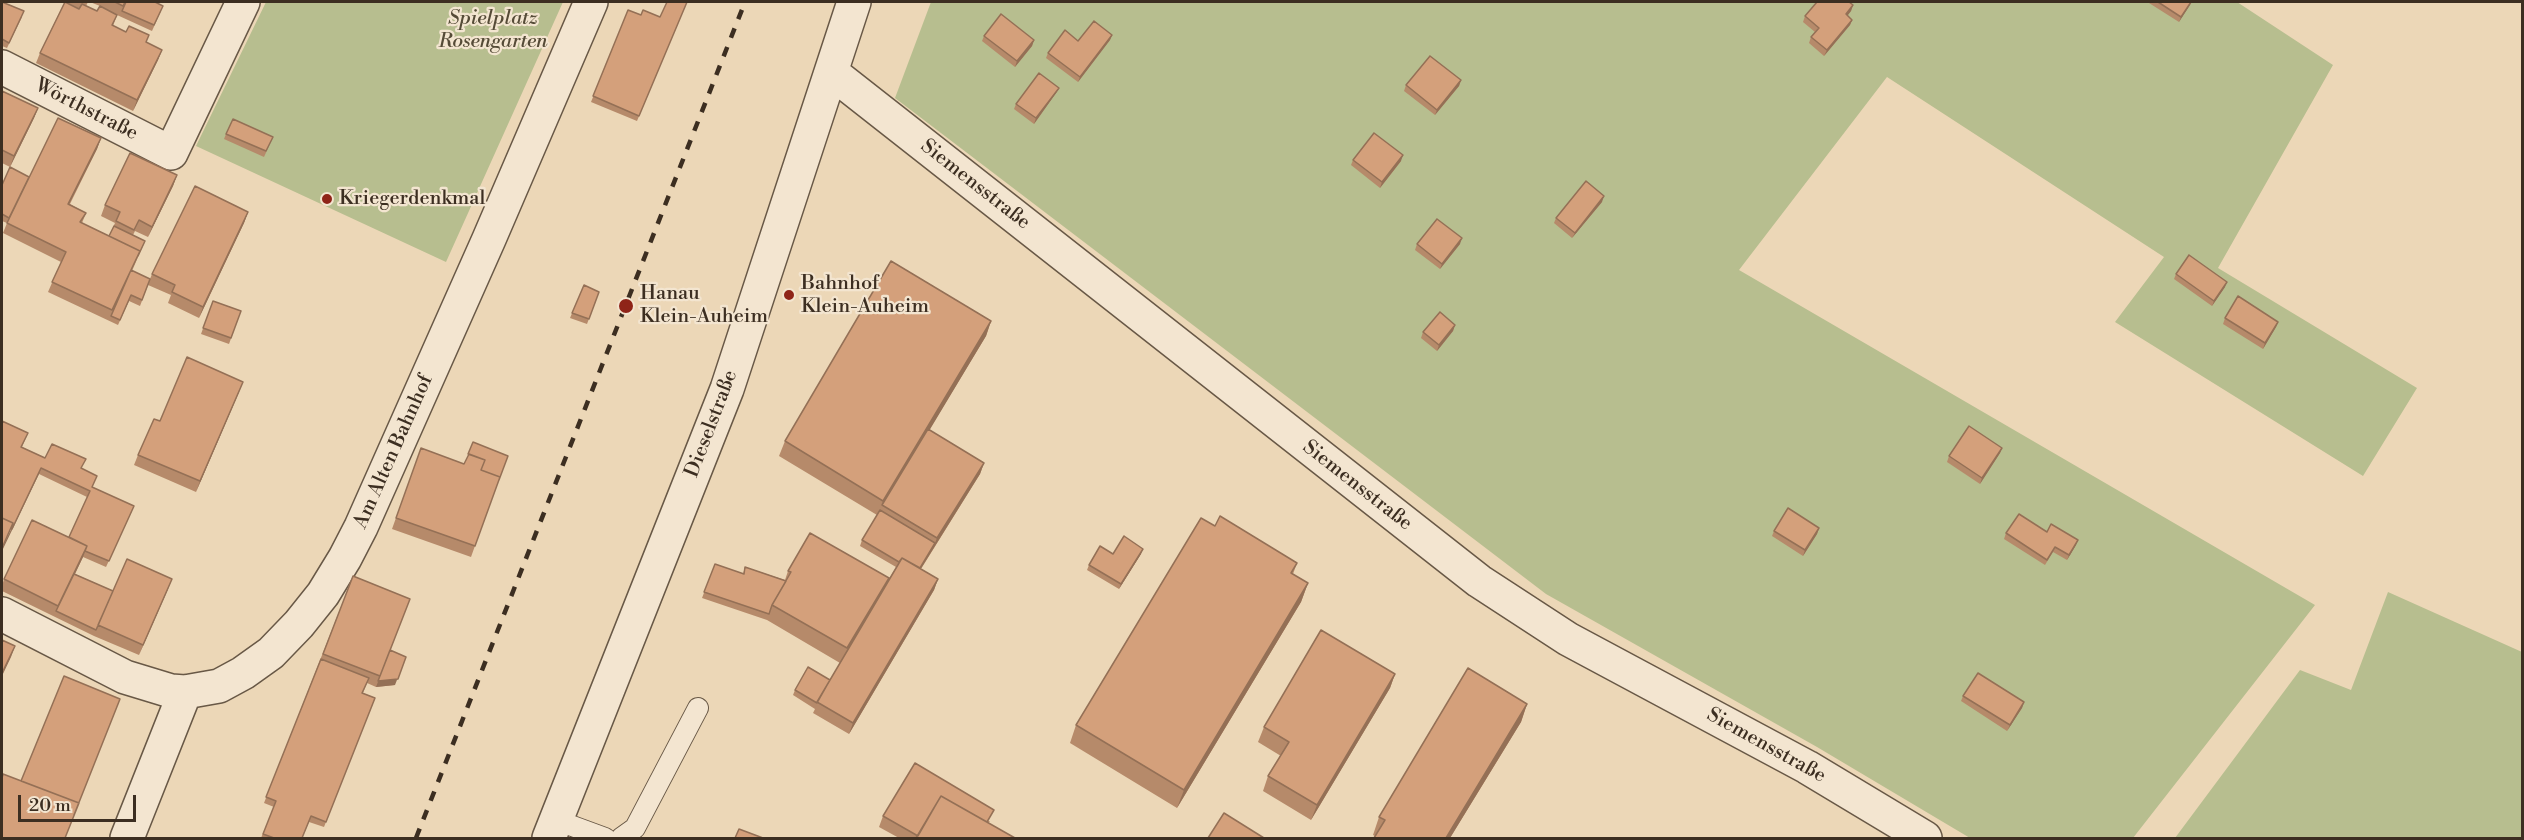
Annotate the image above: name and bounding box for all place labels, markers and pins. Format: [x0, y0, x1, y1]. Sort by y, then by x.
place label: Kriegerdenkmal [339, 187, 485, 211]
marker: Kriegerdenkmal [320, 192, 334, 206]
place label: Bahnhof Klein-Auheim [801, 272, 929, 319]
place label: Hanau Klein-Auheim [640, 282, 768, 329]
marker: Bahnhof Klein-Auheim [782, 288, 796, 302]
marker: Hanau Klein-Auheim [617, 297, 635, 315]

